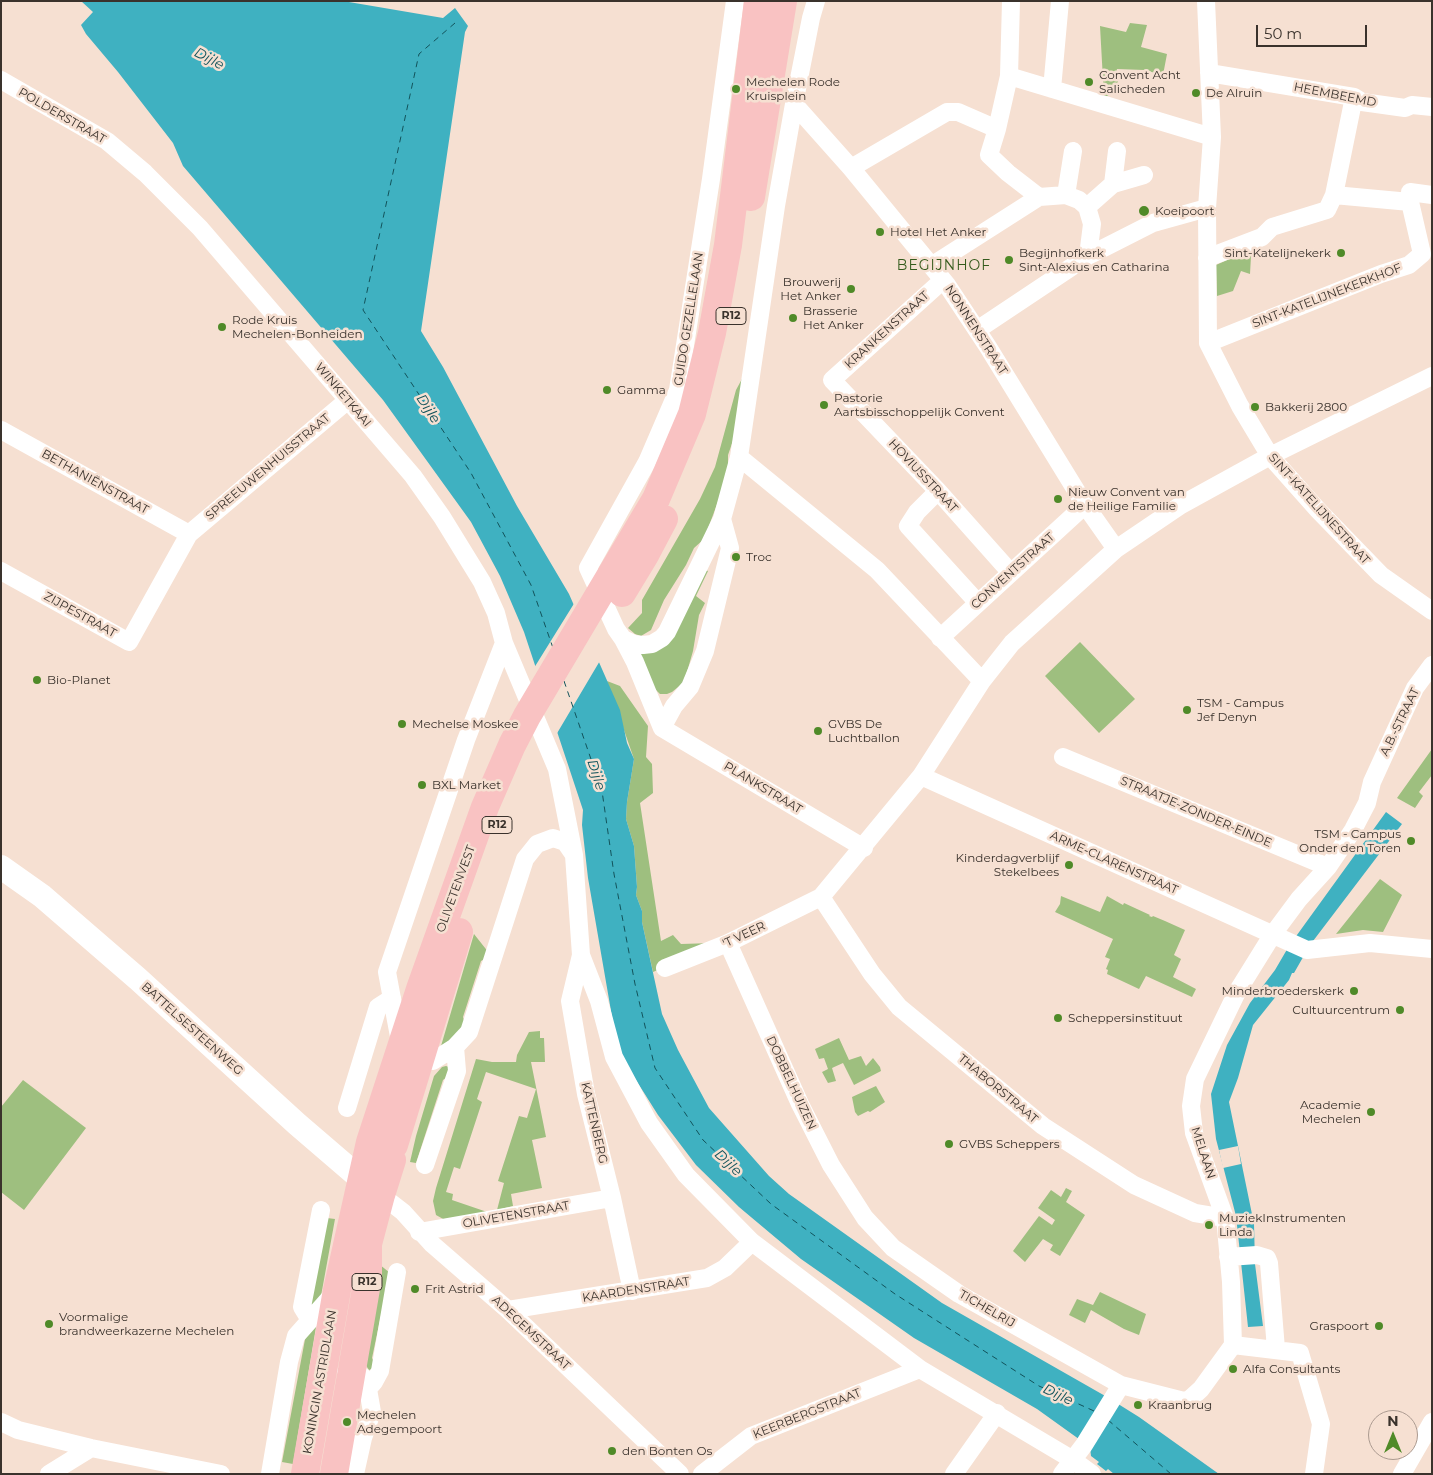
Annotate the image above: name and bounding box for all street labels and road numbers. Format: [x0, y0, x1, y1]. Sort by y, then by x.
street label: HEEMBEEMD [1293, 80, 1377, 110]
street label: POLDERSTRAAT [16, 85, 108, 147]
street label: GUIDO GEZELLELAAN [671, 251, 707, 387]
street label: SINT-KATELIJNEKERKHOF [1250, 261, 1404, 331]
street label: NONNENSTRAAT [942, 283, 1010, 377]
street label: KRANKENSTRAAT [842, 288, 932, 372]
road number: R12 [716, 308, 746, 324]
street label: WINKETKAAI [312, 360, 374, 430]
street label: SPREEUWENHUISSTRAAT [203, 411, 333, 523]
street label: HOVIUSSTRAAT [885, 436, 961, 516]
street label: BETHANIËNSTRAAT [39, 447, 151, 517]
street label: SINT-KATELIJNESTRAAT [1265, 451, 1373, 567]
street label: CONVENTSTRAAT [968, 530, 1058, 612]
street label: ZIJPESTRAAT [41, 589, 119, 641]
street label: A.B.-STRAAT [1377, 686, 1423, 758]
street label: PLANKSTRAAT [721, 759, 805, 817]
street label: STRAATJE-ZONDER-EINDE [1118, 774, 1274, 850]
road number: R12 [482, 816, 512, 834]
street label: ARME-CLARENSTRAAT [1048, 828, 1180, 898]
street label: OLIVETENVEST [434, 843, 478, 935]
street label: 'T VEER [720, 919, 768, 951]
street label: BATTELSESTEENWEG [138, 980, 246, 1078]
street label: DOBBELHUIZEN [763, 1034, 819, 1132]
street label: THABORSTRAAT [955, 1051, 1041, 1127]
street label: KATTENBERG [578, 1081, 610, 1165]
street label: MELAAN [1188, 1125, 1218, 1181]
street label: OLIVETENSTRAAT [462, 1199, 570, 1231]
road number: R12 [352, 1274, 382, 1290]
street label: KAARDENSTRAAT [581, 1274, 691, 1306]
street label: TICHELRIJ [956, 1287, 1018, 1331]
street label: ADEGEMSTRAAT [489, 1293, 573, 1373]
street label: KONINGIN ASTRIDLAAN [300, 1309, 340, 1455]
street label: KEERBERGSTRAAT [751, 1386, 863, 1442]

